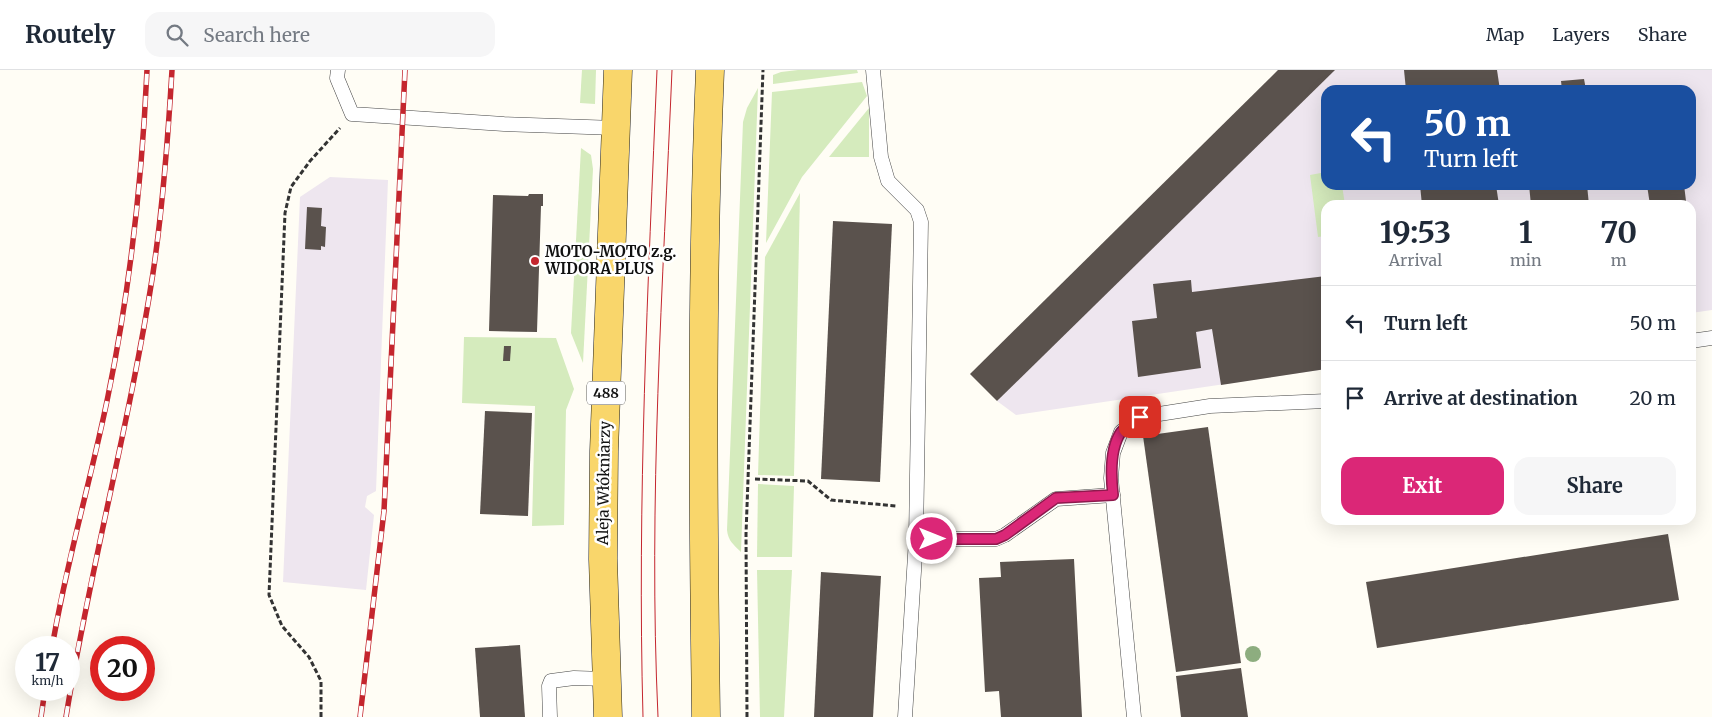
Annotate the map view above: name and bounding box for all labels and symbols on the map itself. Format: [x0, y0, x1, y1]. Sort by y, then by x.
place label: MOTO-MOTO z.g. WIDORA PLUS [544, 242, 676, 278]
marker: MOTO-MOTO z.g. WIDORA PLUS [529, 255, 541, 267]
road number: 488 [587, 382, 625, 404]
pin [1119, 396, 1161, 438]
street label: Aleja Włókniarzy [593, 421, 614, 546]
position arrow [905, 512, 957, 564]
speed limit sign: 20 [90, 636, 155, 701]

